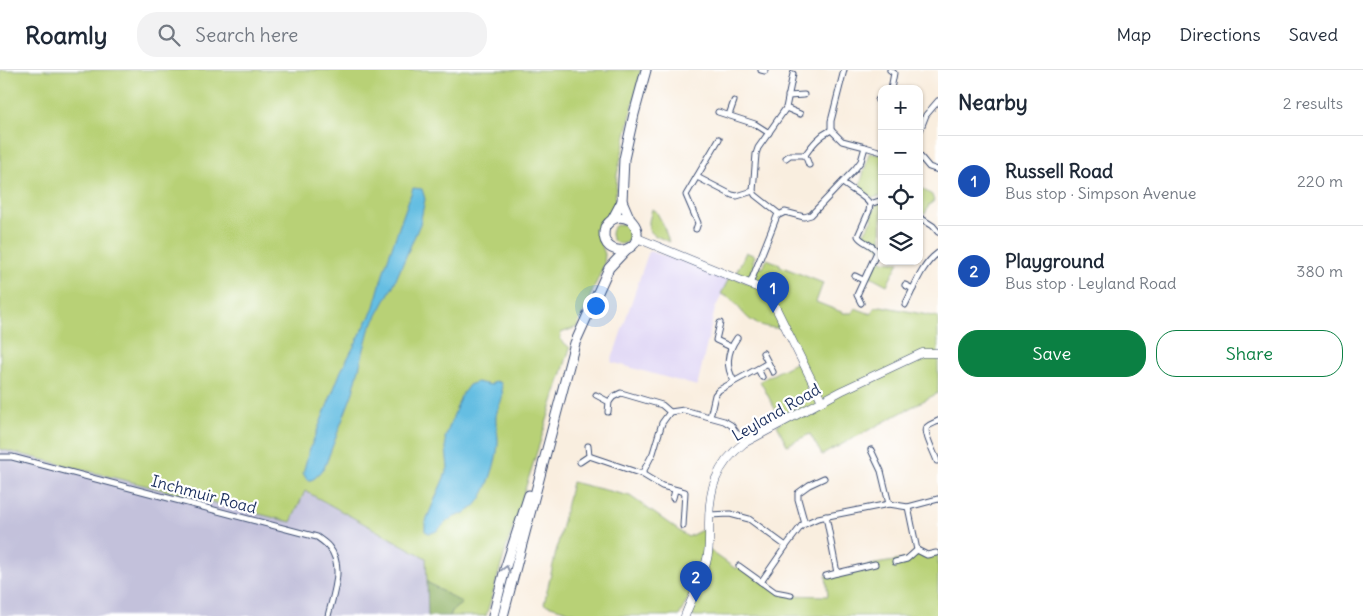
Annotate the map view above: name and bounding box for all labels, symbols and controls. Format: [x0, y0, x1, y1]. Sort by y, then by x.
search box [137, 12, 487, 57]
text: Roamly [25, 20, 107, 50]
icon: search [155, 21, 183, 49]
text: Search here [195, 23, 298, 47]
text: Map [1116, 23, 1151, 46]
text: Directions [1179, 23, 1261, 46]
text: Saved [1289, 23, 1338, 46]
map controls [878, 85, 923, 265]
button: + [878, 85, 923, 130]
text: Nearby [958, 89, 1028, 116]
text: 2 results [1283, 93, 1343, 113]
button: − [878, 130, 923, 175]
text: Russell Road [1005, 159, 1113, 183]
text: 1 [971, 171, 977, 191]
text: 220 m [1297, 171, 1343, 191]
button: locate [878, 175, 923, 220]
text: Bus stop · Simpson Avenue [1005, 183, 1196, 203]
button: layers [878, 220, 923, 265]
text: Playground [1005, 249, 1104, 273]
text: 2 [970, 261, 978, 281]
text: 380 m [1296, 261, 1343, 281]
pin: 1 [757, 272, 789, 313]
text: Bus stop · Leyland Road [1005, 273, 1177, 293]
your location [583, 293, 609, 319]
button: Save [958, 330, 1146, 377]
button: Share [1156, 330, 1343, 377]
street label: Leyland Road [728, 379, 824, 445]
street label: Inchmuir Road [149, 470, 259, 518]
pin: 2 [680, 561, 712, 602]
one-way arrow [500, 565, 510, 573]

